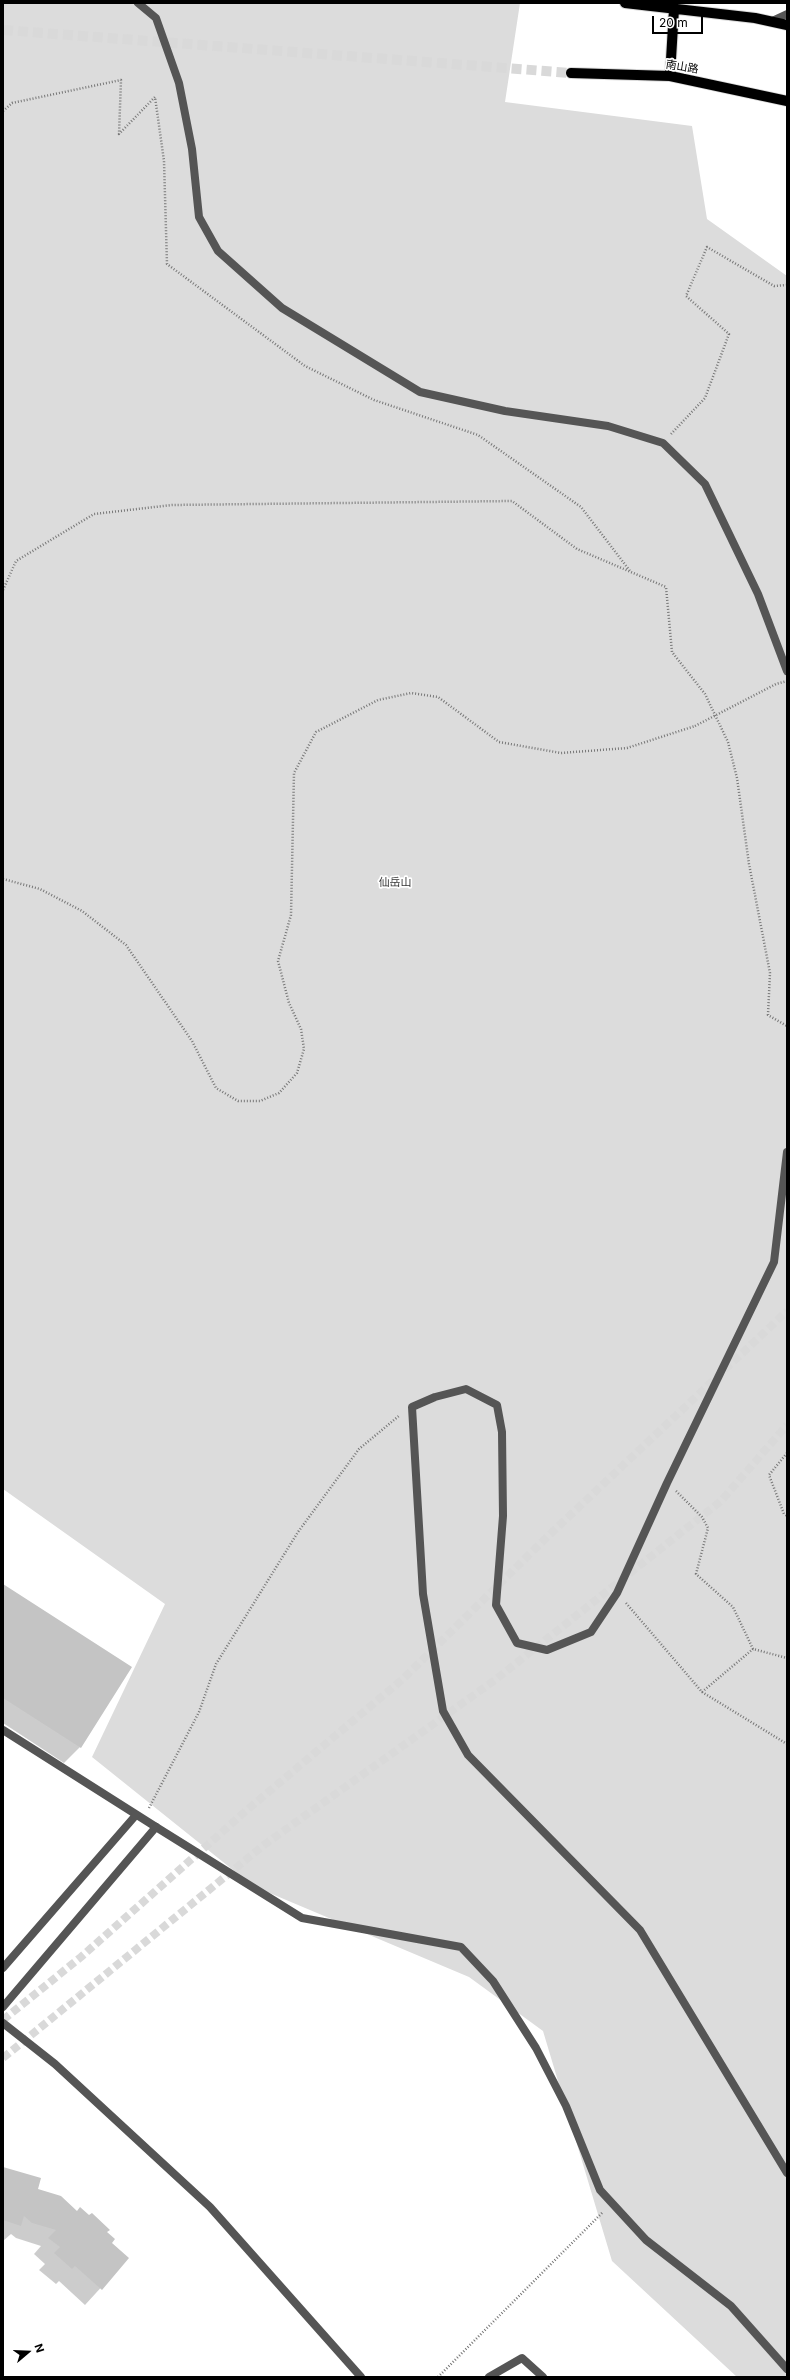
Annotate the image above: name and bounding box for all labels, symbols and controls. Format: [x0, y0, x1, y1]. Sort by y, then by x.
scale bar [654, 8, 705, 34]
text: 20 m [659, 15, 688, 30]
street label: 南山路 [665, 58, 699, 76]
park label: 仙岳山 [379, 876, 411, 890]
north arrow [8, 2332, 48, 2372]
text: N [31, 2342, 47, 2354]

